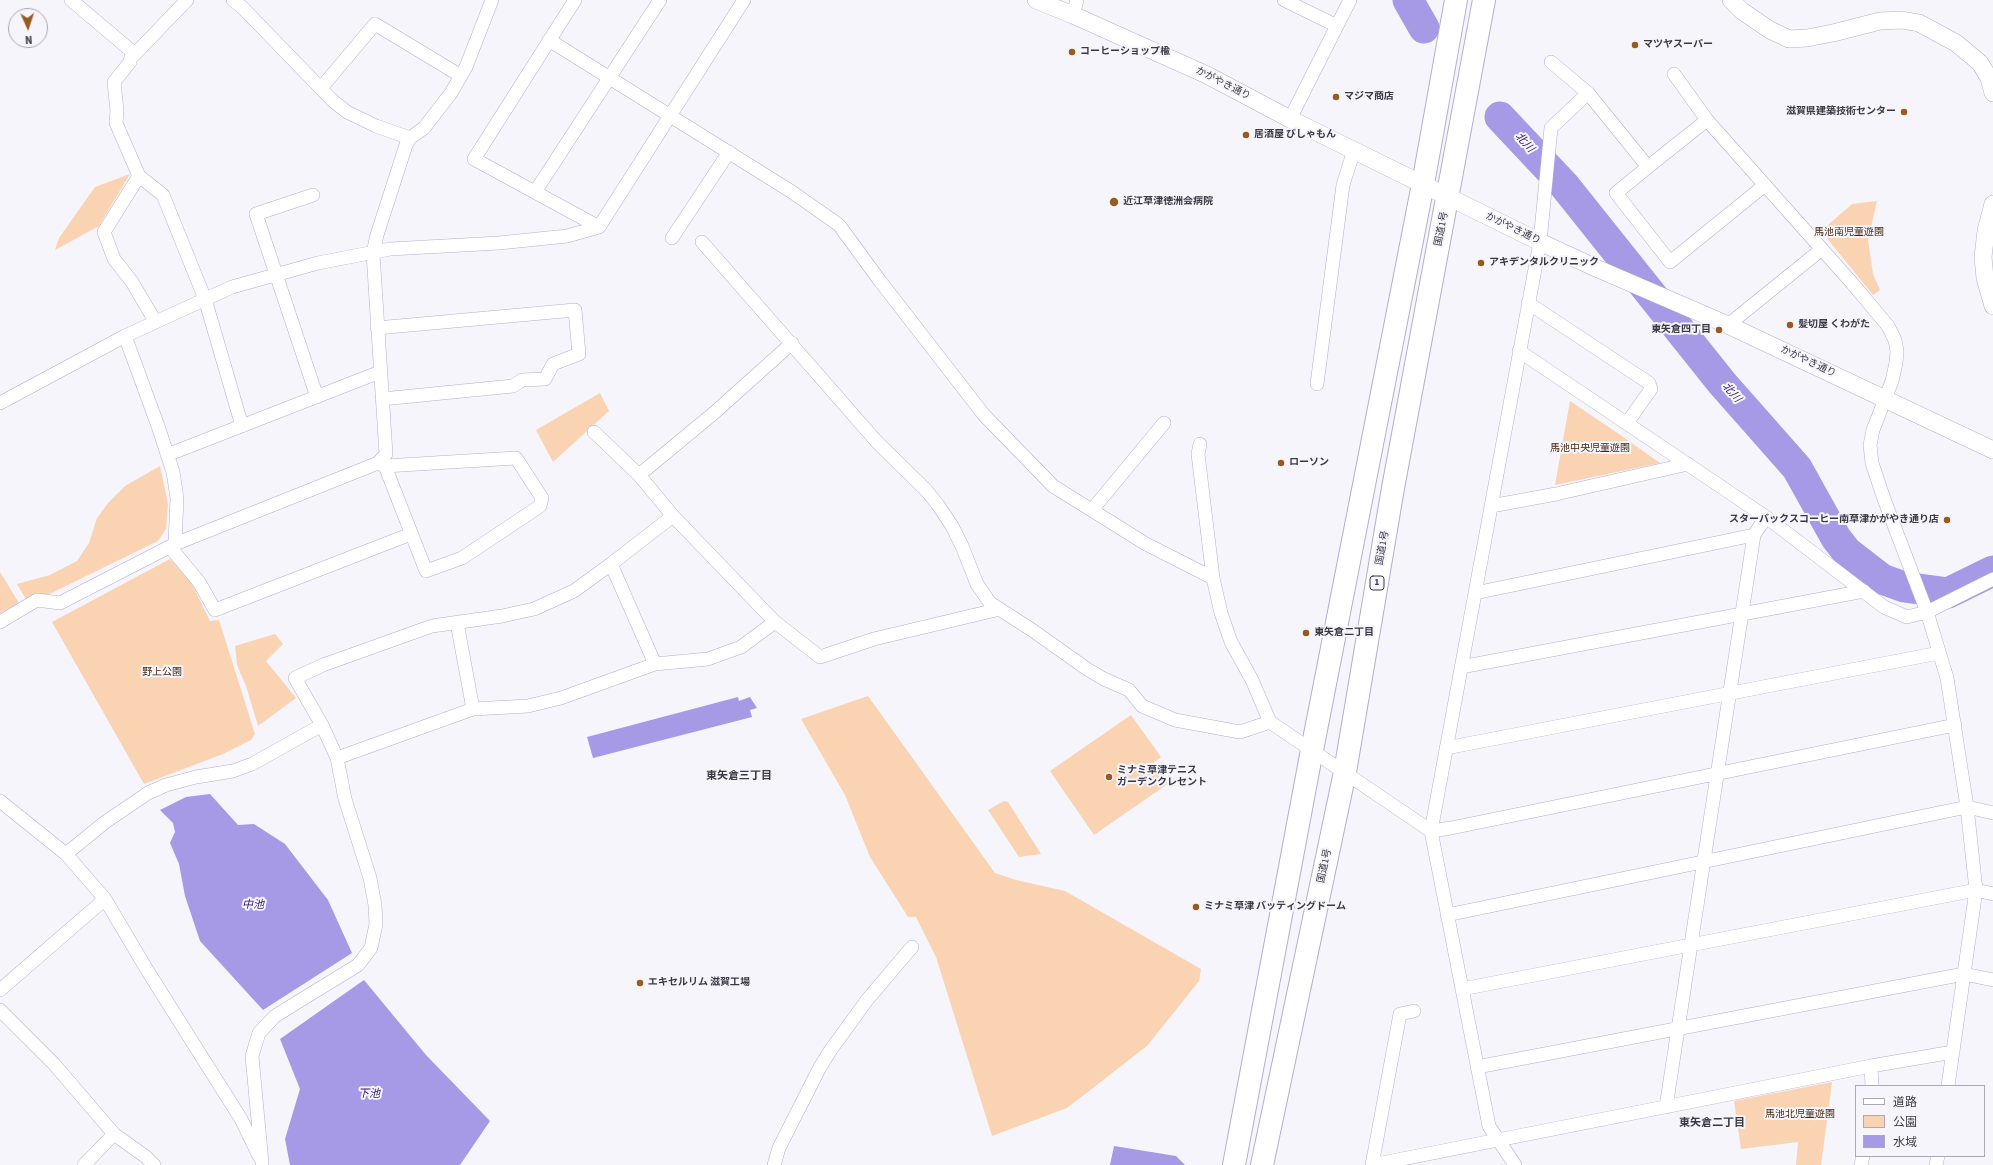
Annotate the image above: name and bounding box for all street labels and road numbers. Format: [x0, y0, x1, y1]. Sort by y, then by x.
street label: かがやき通り [1194, 65, 1252, 103]
street label: かがやき通り [1483, 210, 1543, 248]
street label: 国道1号 [1433, 211, 1451, 247]
street label: かがやき通り [1778, 344, 1838, 380]
street label: 国道1号 [1374, 530, 1392, 566]
road number: 1 [1370, 576, 1384, 590]
street label: 国道1号 [1315, 848, 1335, 884]

